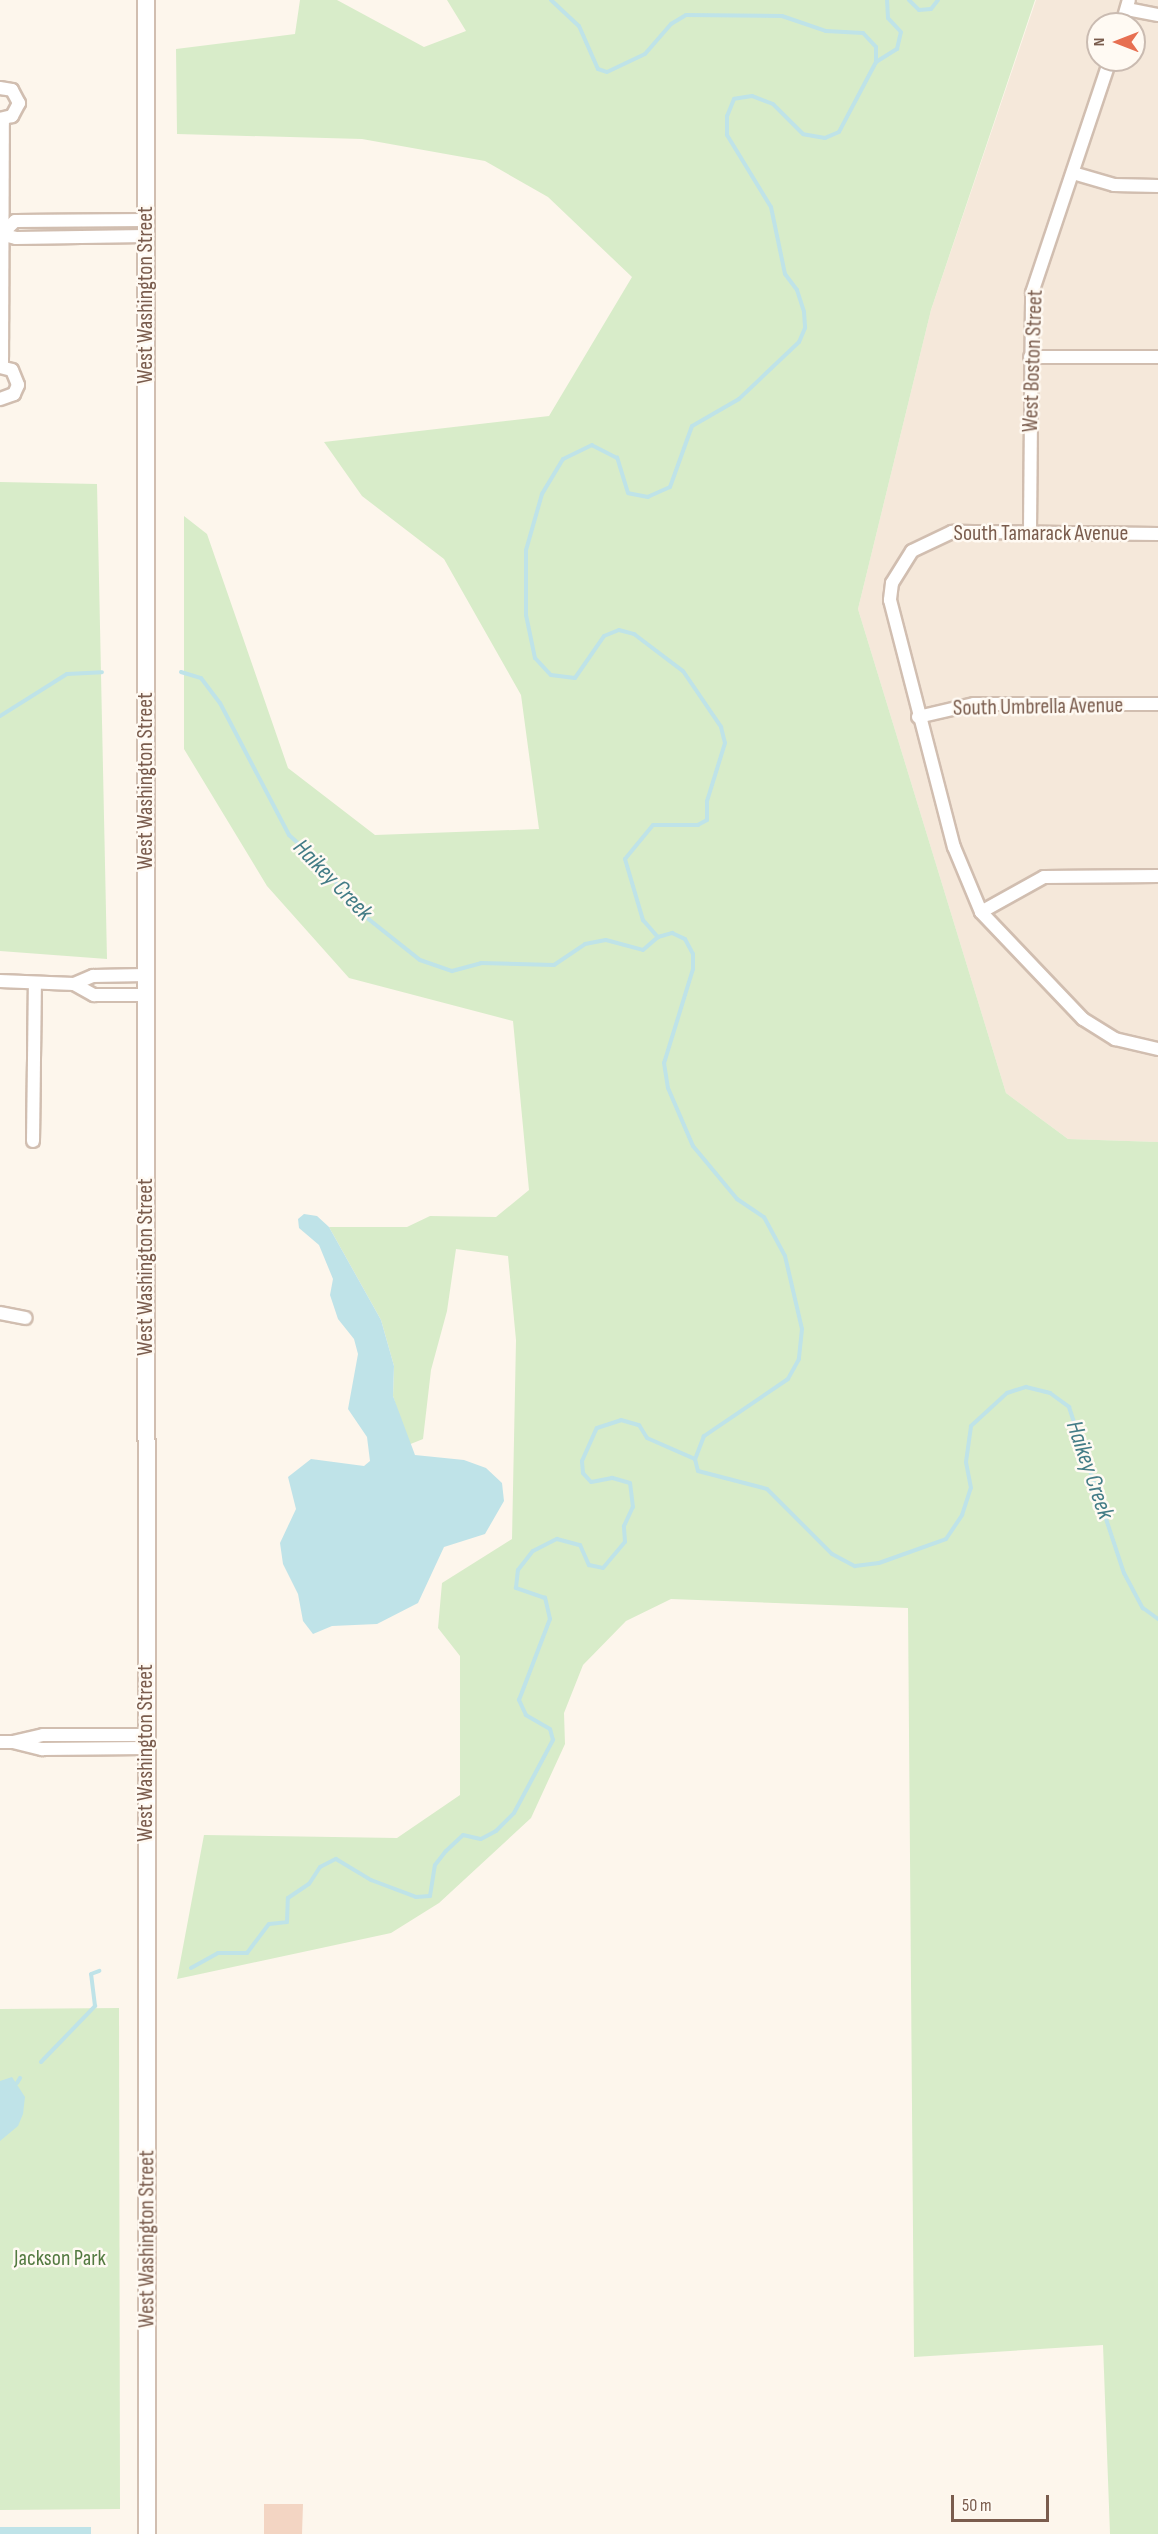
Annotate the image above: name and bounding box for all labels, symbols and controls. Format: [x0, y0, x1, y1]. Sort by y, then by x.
north arrow [1086, 12, 1146, 72]
text: N [1090, 38, 1109, 46]
street label: West Washington Street [133, 206, 159, 384]
street label: West Boston Street [1017, 289, 1049, 433]
street label: South Tamarack Avenue [954, 521, 1128, 547]
street label: West Washington Street [133, 692, 159, 870]
street label: South Umbrella Avenue [953, 692, 1123, 722]
water label: Haikey Creek [287, 833, 379, 927]
street label: West Washington Street [133, 1178, 159, 1356]
water label: Haikey Creek [1060, 1417, 1120, 1523]
street label: West Washington Street [133, 1664, 159, 1842]
street label: West Washington Street [134, 2150, 160, 2328]
park label: Jackson Park [14, 2246, 106, 2272]
scale bar [954, 2483, 1052, 2521]
text: 50 m [962, 2495, 992, 2516]

